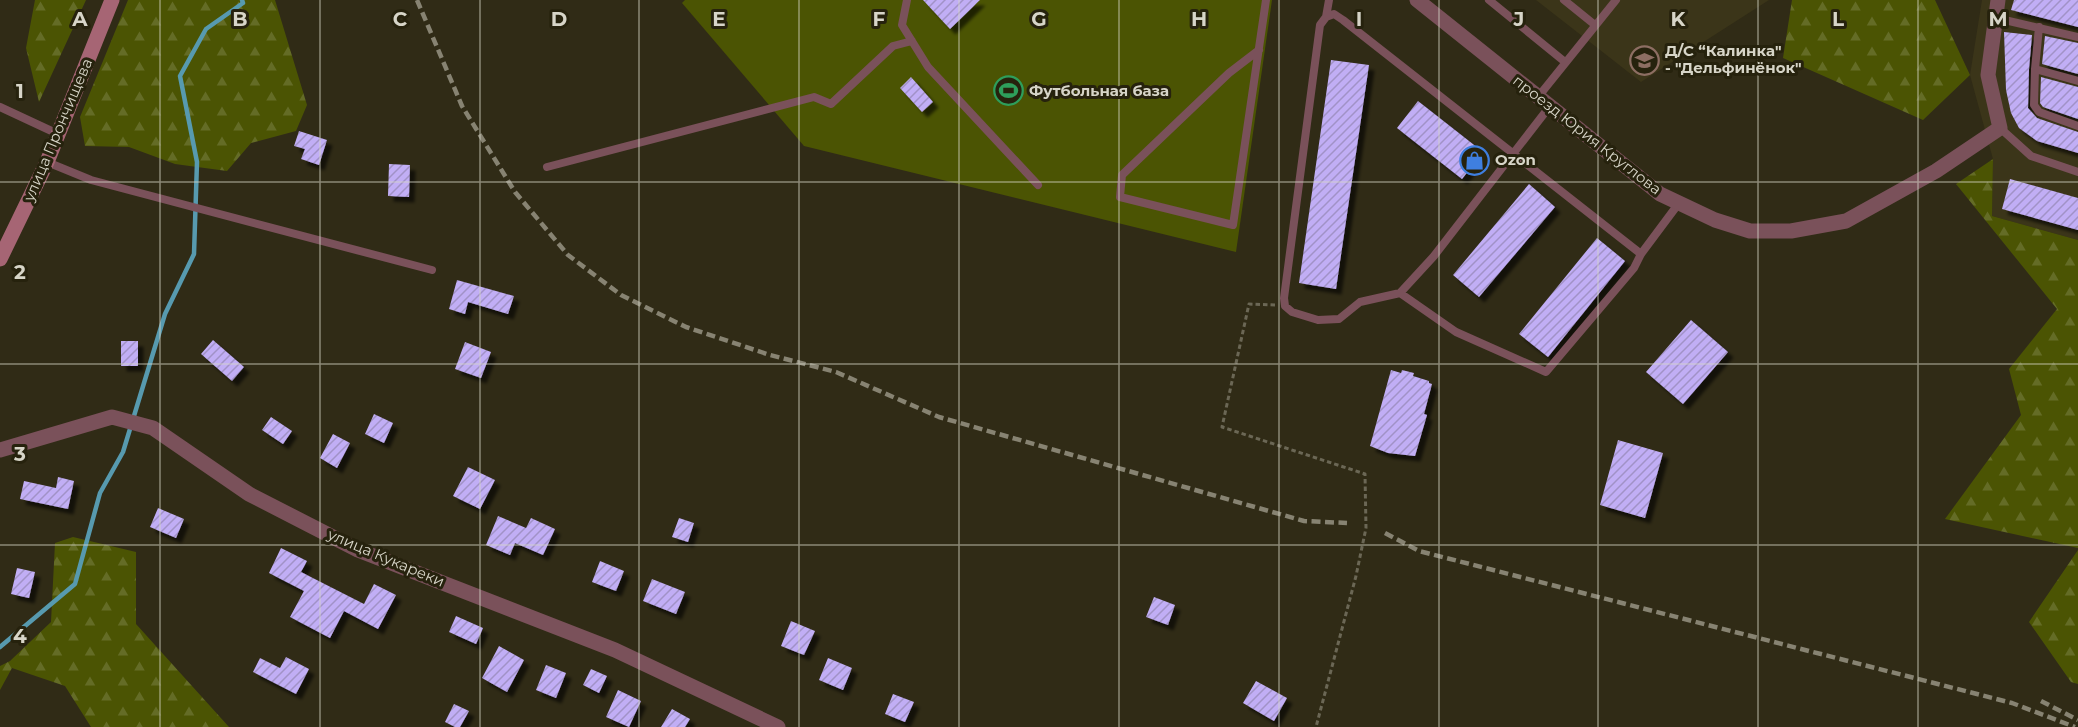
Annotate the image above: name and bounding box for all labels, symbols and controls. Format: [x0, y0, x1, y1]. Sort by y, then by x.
text: A [71, 7, 88, 31]
text: B [232, 7, 248, 31]
text: C [393, 7, 408, 31]
text: D [551, 7, 567, 31]
text: E [712, 7, 726, 31]
text: F [873, 7, 886, 31]
text: G [1031, 7, 1047, 31]
text: H [1191, 7, 1207, 31]
text: I [1356, 7, 1362, 31]
text: J [1513, 7, 1524, 31]
text: K [1671, 7, 1687, 31]
text: L [1832, 7, 1844, 31]
text: M [1988, 7, 2008, 31]
place label: Д/С “Калинка" - "Дельфинёнок" [1665, 41, 1802, 77]
school or university icon: Д/С “Калинка" - "Дельфинёнок" [1628, 44, 1660, 76]
street label: улица Прончищева [18, 55, 96, 205]
street label: проезд Юрия Круглова [1509, 71, 1665, 199]
sports icon: Футбольная база [992, 75, 1024, 107]
text: 1 [16, 79, 24, 103]
place label: Футбольная база [1029, 81, 1169, 100]
shop icon: Ozon [1458, 144, 1490, 176]
place label: Ozon [1495, 150, 1536, 169]
text: 2 [14, 260, 26, 284]
text: 3 [13, 442, 26, 466]
street label: улица Кукареки [324, 524, 448, 591]
text: 4 [13, 624, 27, 648]

